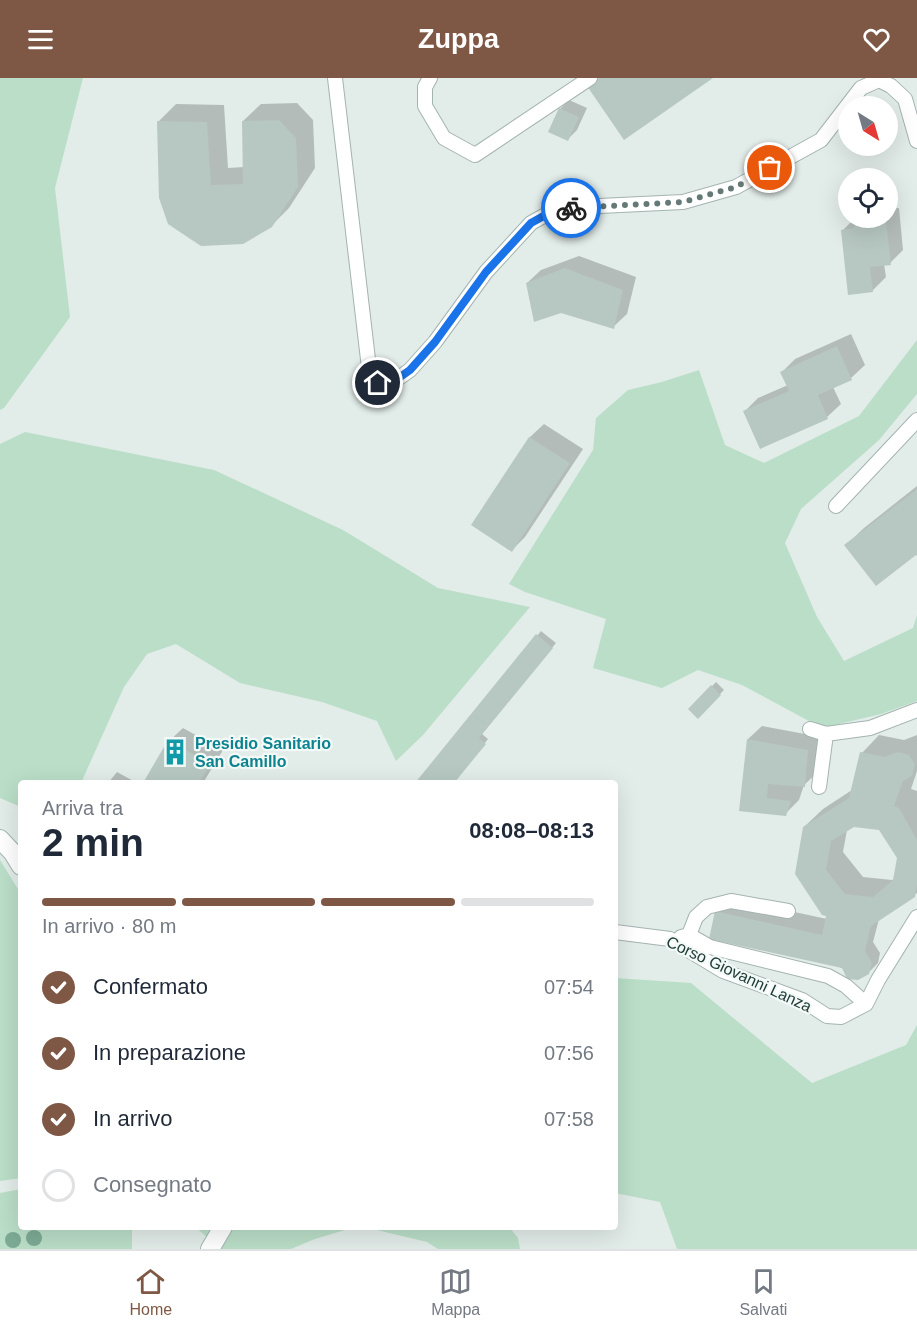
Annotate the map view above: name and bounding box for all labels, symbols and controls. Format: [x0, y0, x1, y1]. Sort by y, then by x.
icon: menu [24, 23, 57, 56]
icon: heart [860, 23, 893, 56]
text: Zuppa [418, 24, 499, 54]
north arrow [838, 96, 898, 156]
map controls [838, 96, 898, 228]
pin [744, 142, 795, 193]
icon: bag [753, 151, 786, 184]
button: locate [838, 168, 898, 228]
courier [541, 178, 601, 238]
icon: bike [555, 192, 588, 225]
pin [352, 357, 403, 408]
icon: home [361, 366, 394, 399]
place label: Presidio Sanitario San Camillo [195, 735, 331, 770]
building icon: Presidio Sanitario San Camillo [160, 737, 190, 767]
text: Arriva tra [42, 797, 123, 819]
text: 08:08–08:13 [469, 818, 594, 843]
text: 2 min [42, 821, 144, 864]
text: In arrivo · 80 m [42, 915, 176, 937]
street label: Corso Giovanni Lanza [664, 933, 814, 1015]
icon: check [42, 971, 75, 1004]
text: Confermato [93, 974, 208, 999]
text: 07:54 [544, 976, 594, 998]
icon: check [42, 1037, 75, 1070]
text: In preparazione [93, 1040, 246, 1065]
text: 07:56 [544, 1042, 594, 1064]
icon: check [42, 1103, 75, 1136]
text: In arrivo [93, 1106, 172, 1131]
text: 07:58 [544, 1108, 594, 1130]
text: Consegnato [93, 1172, 212, 1197]
tab: Home [130, 1265, 172, 1319]
tab: Mappa [431, 1265, 480, 1319]
tab: Salvati [739, 1265, 787, 1319]

